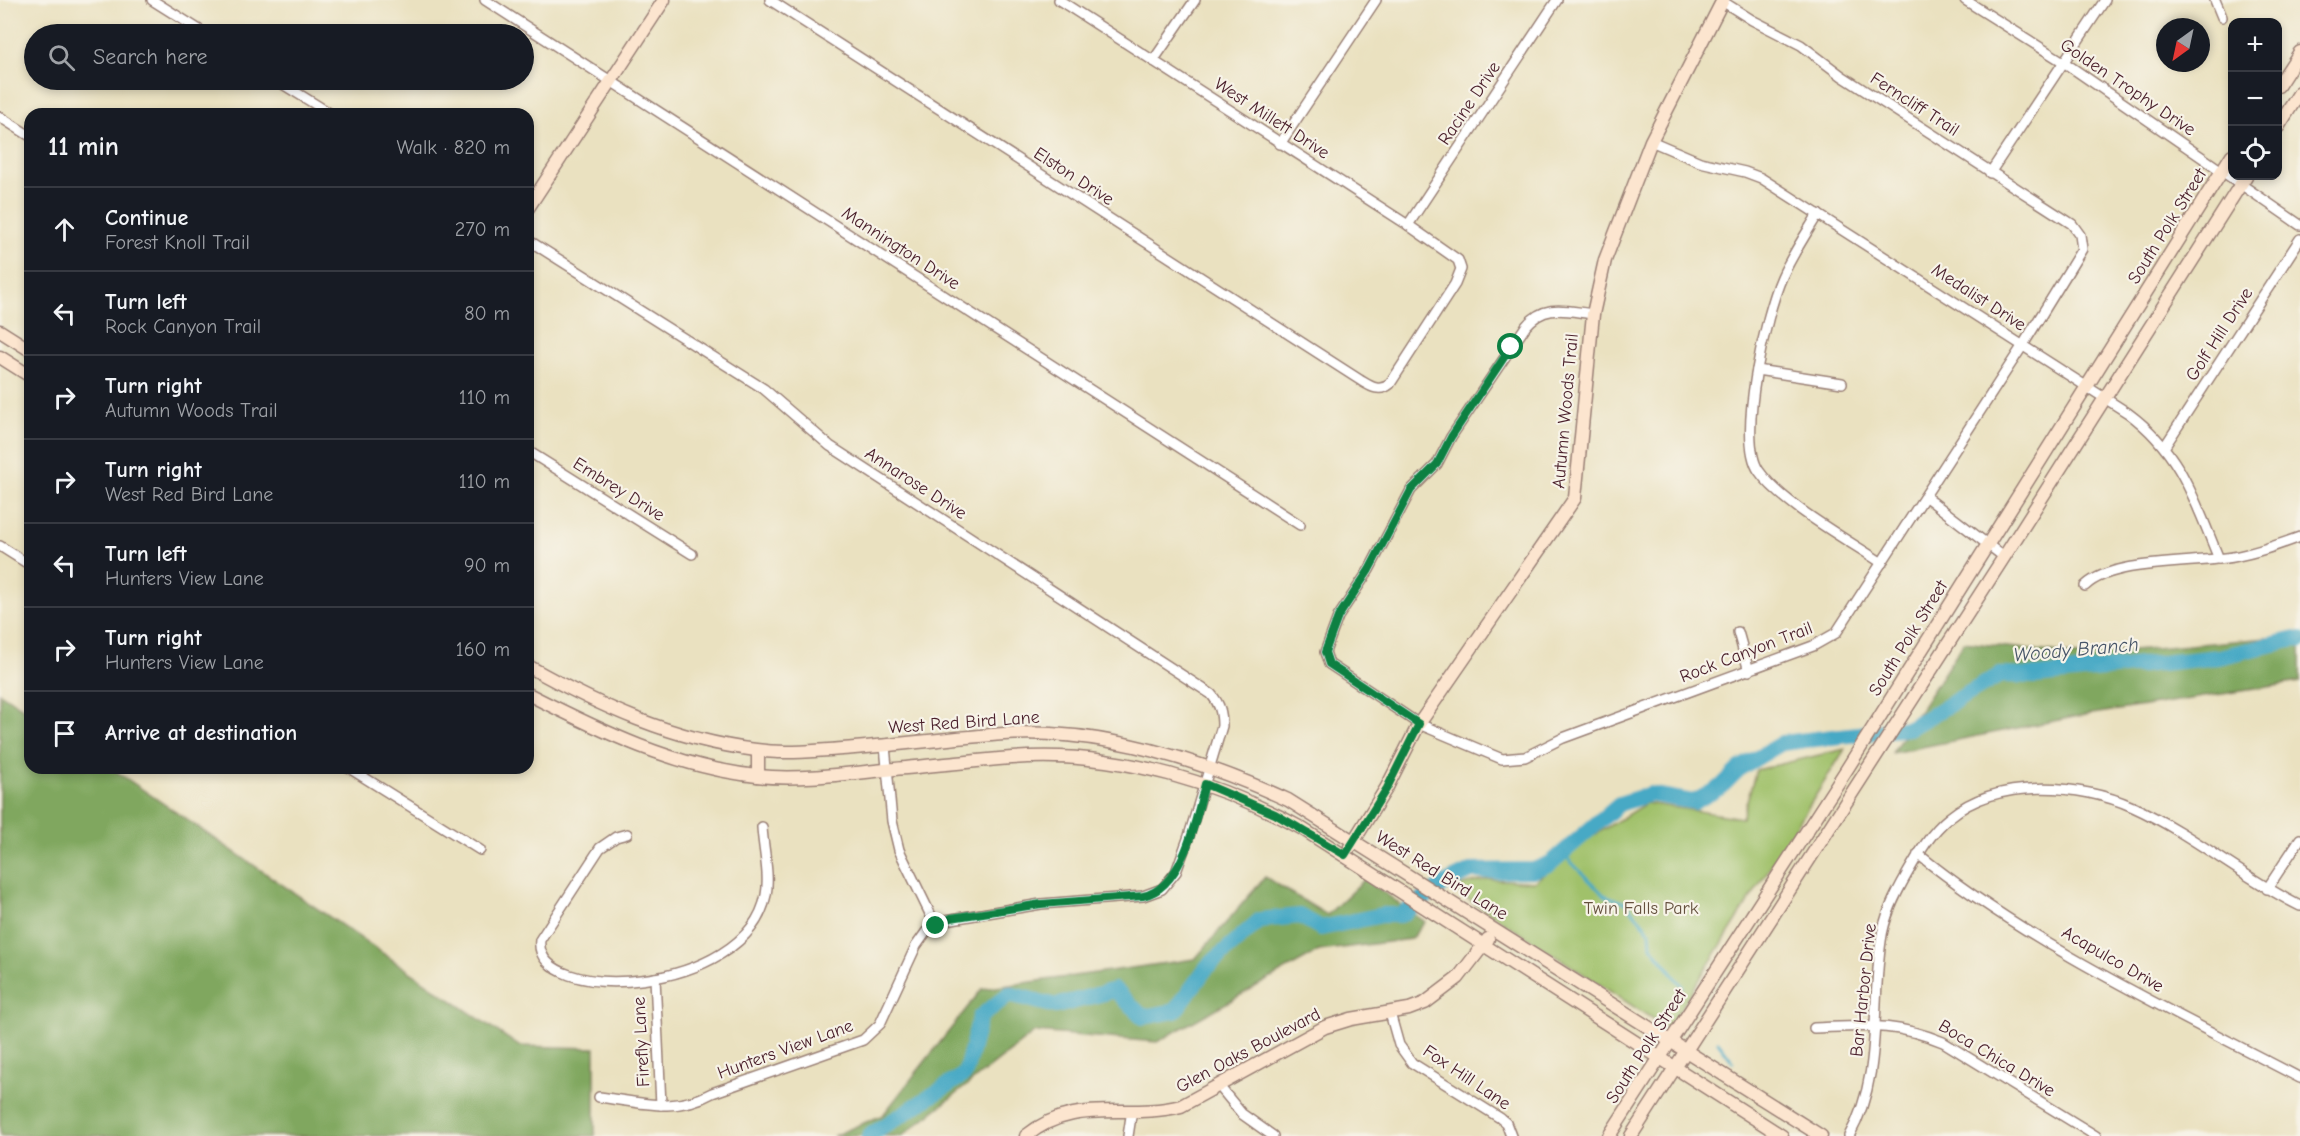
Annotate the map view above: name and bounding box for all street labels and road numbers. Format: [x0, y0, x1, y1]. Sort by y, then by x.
street label: Golden Trophy Drive [2056, 34, 2199, 140]
street label: Racine Drive [1434, 57, 1505, 149]
street label: Ferncliff Trail [1866, 68, 1963, 141]
street label: West Millett Drive [1210, 73, 1333, 163]
street label: Elston Drive [1030, 143, 1118, 210]
street label: South Polk Street [2124, 164, 2212, 288]
street label: Mannington Drive [838, 202, 964, 294]
street label: Medalist Drive [1928, 259, 2030, 336]
street label: Golf Hill Drive [2181, 284, 2257, 385]
street label: Autumn Woods Trail [1548, 333, 1583, 489]
street label: Annarose Drive [861, 443, 971, 524]
street label: Embrey Drive [569, 453, 668, 526]
street label: South Polk Street [1865, 576, 1953, 700]
street label: Rock Canyon Trail [1677, 617, 1816, 687]
street label: West Red Bird Lane [888, 707, 1040, 738]
street label: West Red Bird Lane [1372, 826, 1512, 924]
street label: Bar Harbor Drive [1846, 922, 1881, 1058]
street label: Acapulco Drive [2058, 922, 2167, 997]
street label: South Polk Street [1602, 984, 1692, 1107]
street label: Firefly Lane [629, 996, 654, 1088]
street label: Glen Oaks Boulevard [1173, 1004, 1324, 1097]
street label: Hunters View Lane [714, 1015, 856, 1084]
street label: Boca Chica Drive [1935, 1015, 2059, 1101]
street label: Fox Hill Lane [1419, 1040, 1514, 1114]

